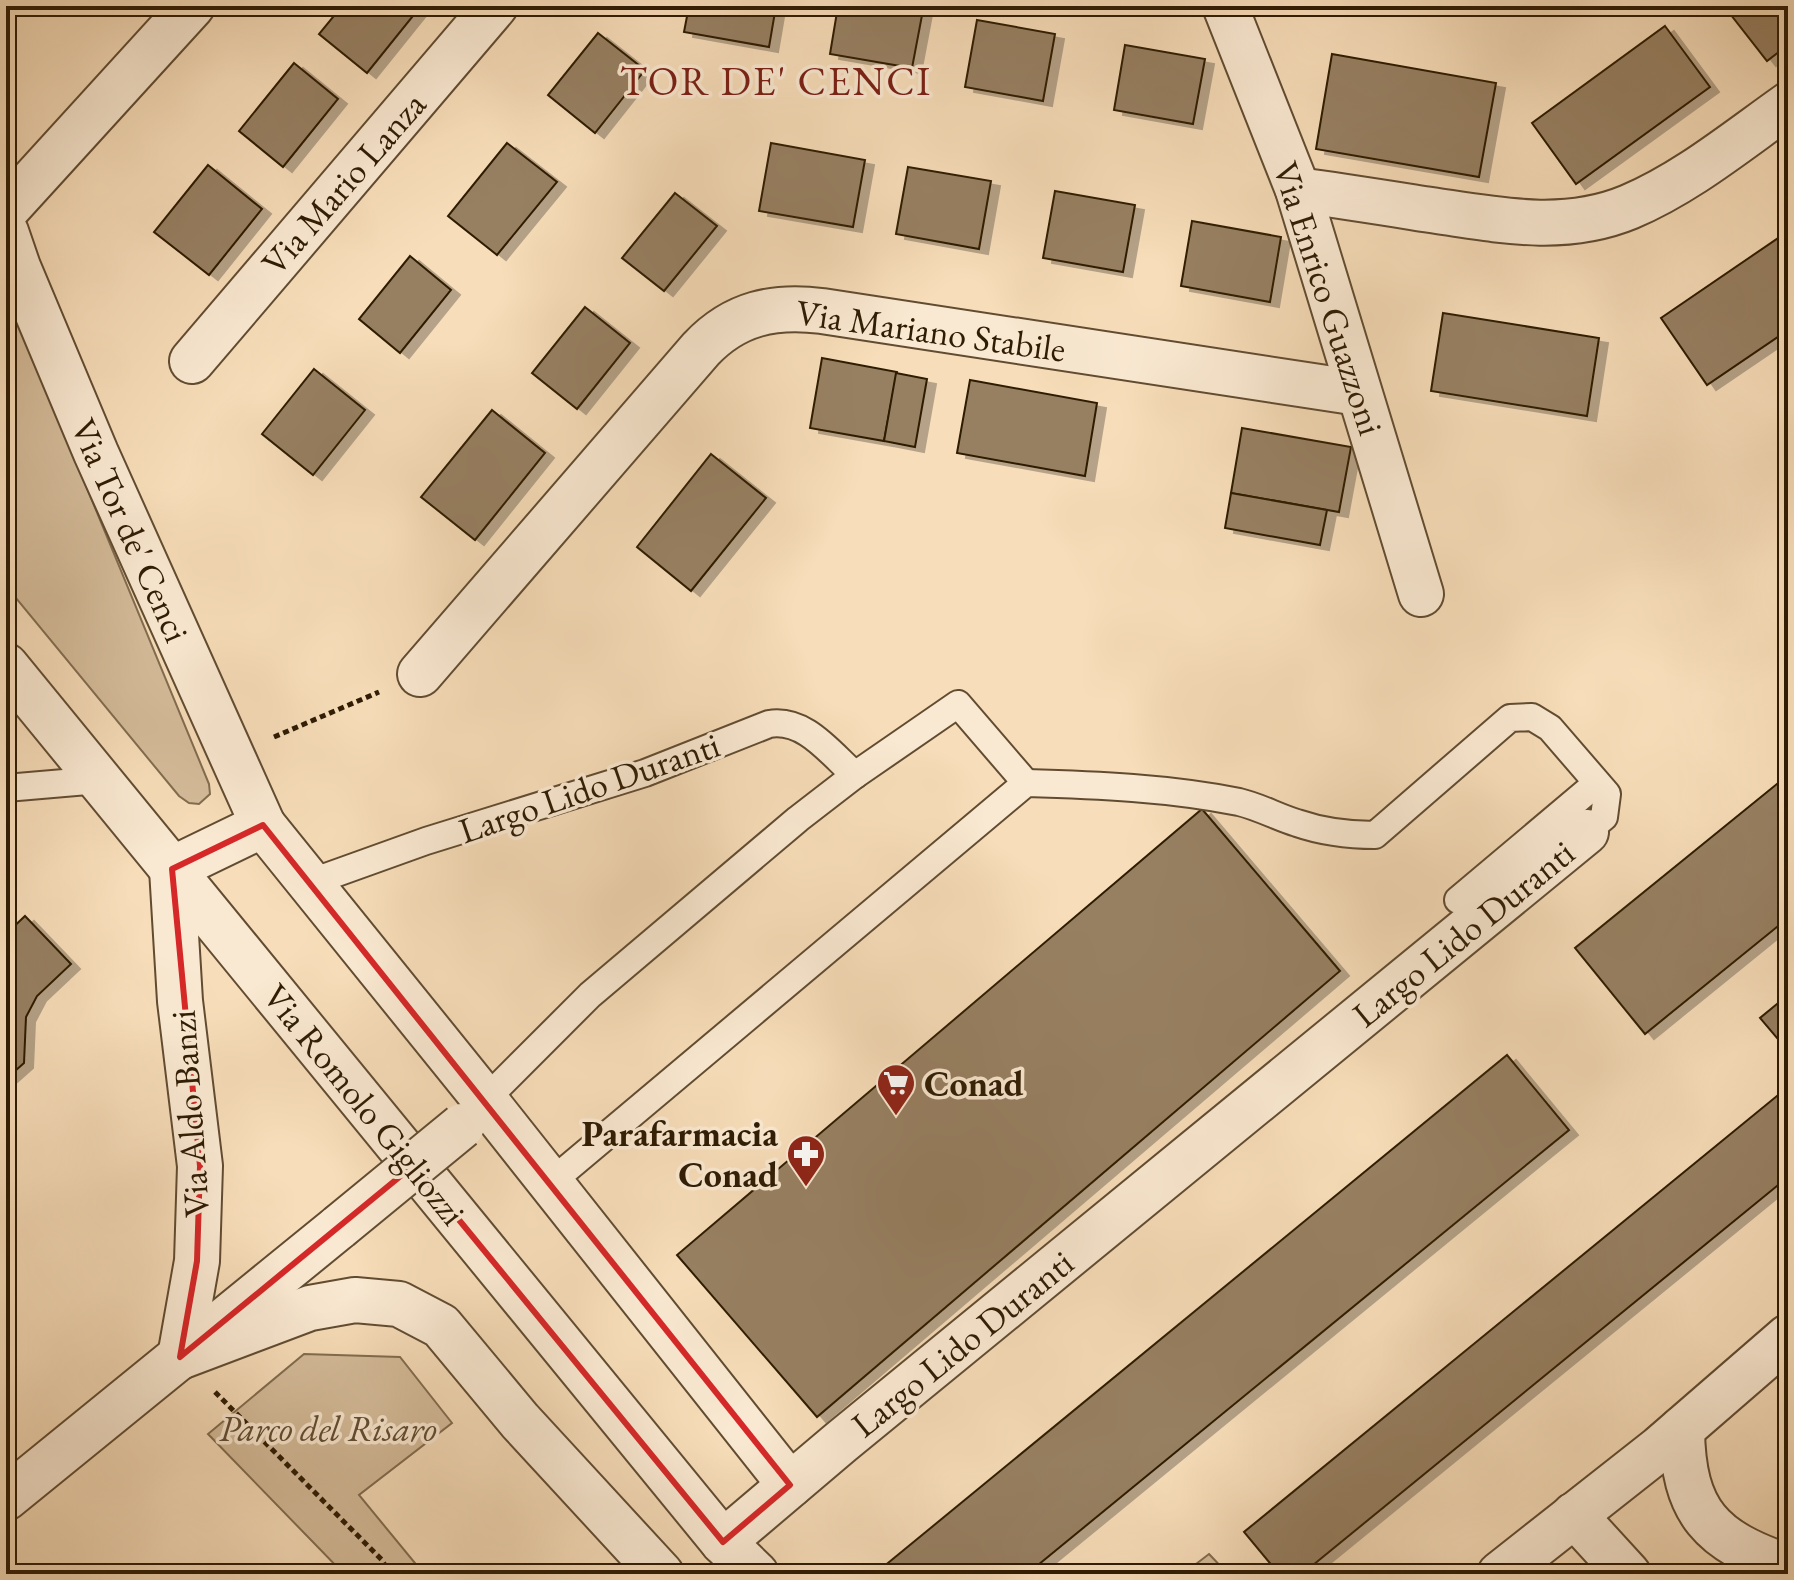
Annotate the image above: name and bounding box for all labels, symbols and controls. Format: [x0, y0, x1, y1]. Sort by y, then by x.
district label: TOR DE' CENCI [620, 55, 932, 107]
street label: Via Mario Lanza [251, 81, 436, 285]
street label: Via Enrico Guazzoni [1262, 156, 1395, 441]
street label: Via Mariano Stabile [793, 288, 1069, 373]
street label: Via Tor de' Cenci [60, 411, 201, 650]
street label: Largo Lido Duranti [453, 721, 726, 854]
street label: Largo Lido Duranti [1343, 829, 1584, 1037]
street label: Via Romolo Gigliozzi [253, 974, 477, 1235]
street label: Via Aldo Banzi [159, 1009, 220, 1219]
place label: Conad [924, 1060, 1024, 1107]
supermarket icon: Conad [875, 1062, 917, 1117]
place label: Parafarmacia Conad [582, 1110, 778, 1198]
pharmacy icon: Parafarmacia Conad [785, 1133, 827, 1188]
street label: Largo Lido Duranti [842, 1239, 1083, 1447]
park label: Parco del Risaro [219, 1405, 437, 1452]

